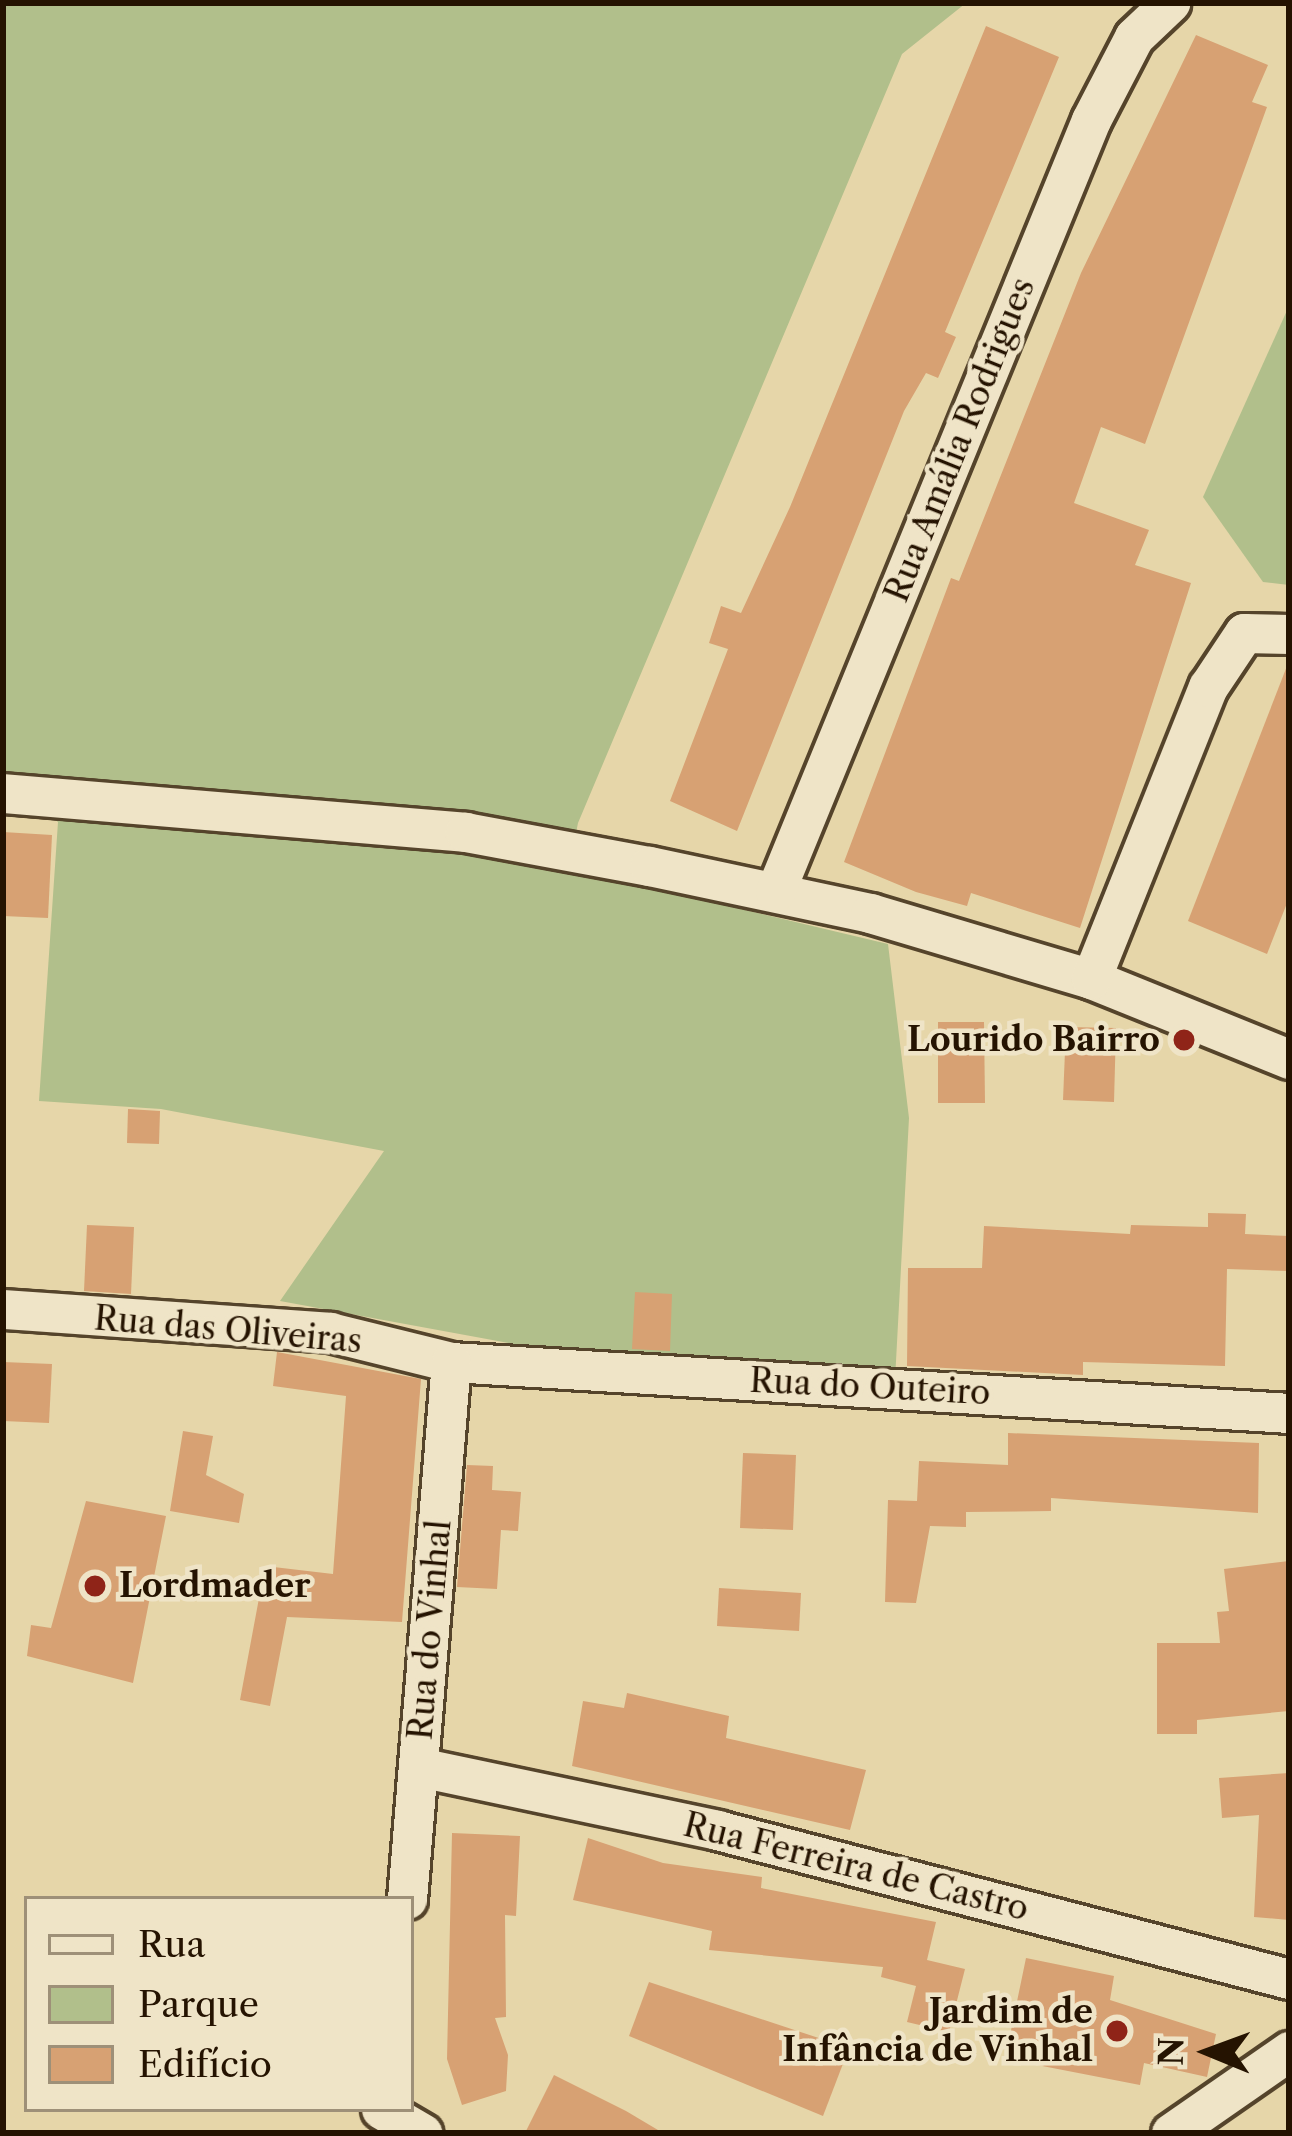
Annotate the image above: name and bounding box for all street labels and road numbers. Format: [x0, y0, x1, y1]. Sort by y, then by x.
street label: Rua Amália Rodrigues [876, 271, 1044, 609]
street label: Rua das Oliveiras [92, 1299, 364, 1361]
street label: Rua do Outeiro [748, 1361, 992, 1413]
street label: Rua do Vinhal [401, 1518, 459, 1742]
street label: Rua Ferreira de Castro [679, 1805, 1033, 1929]

